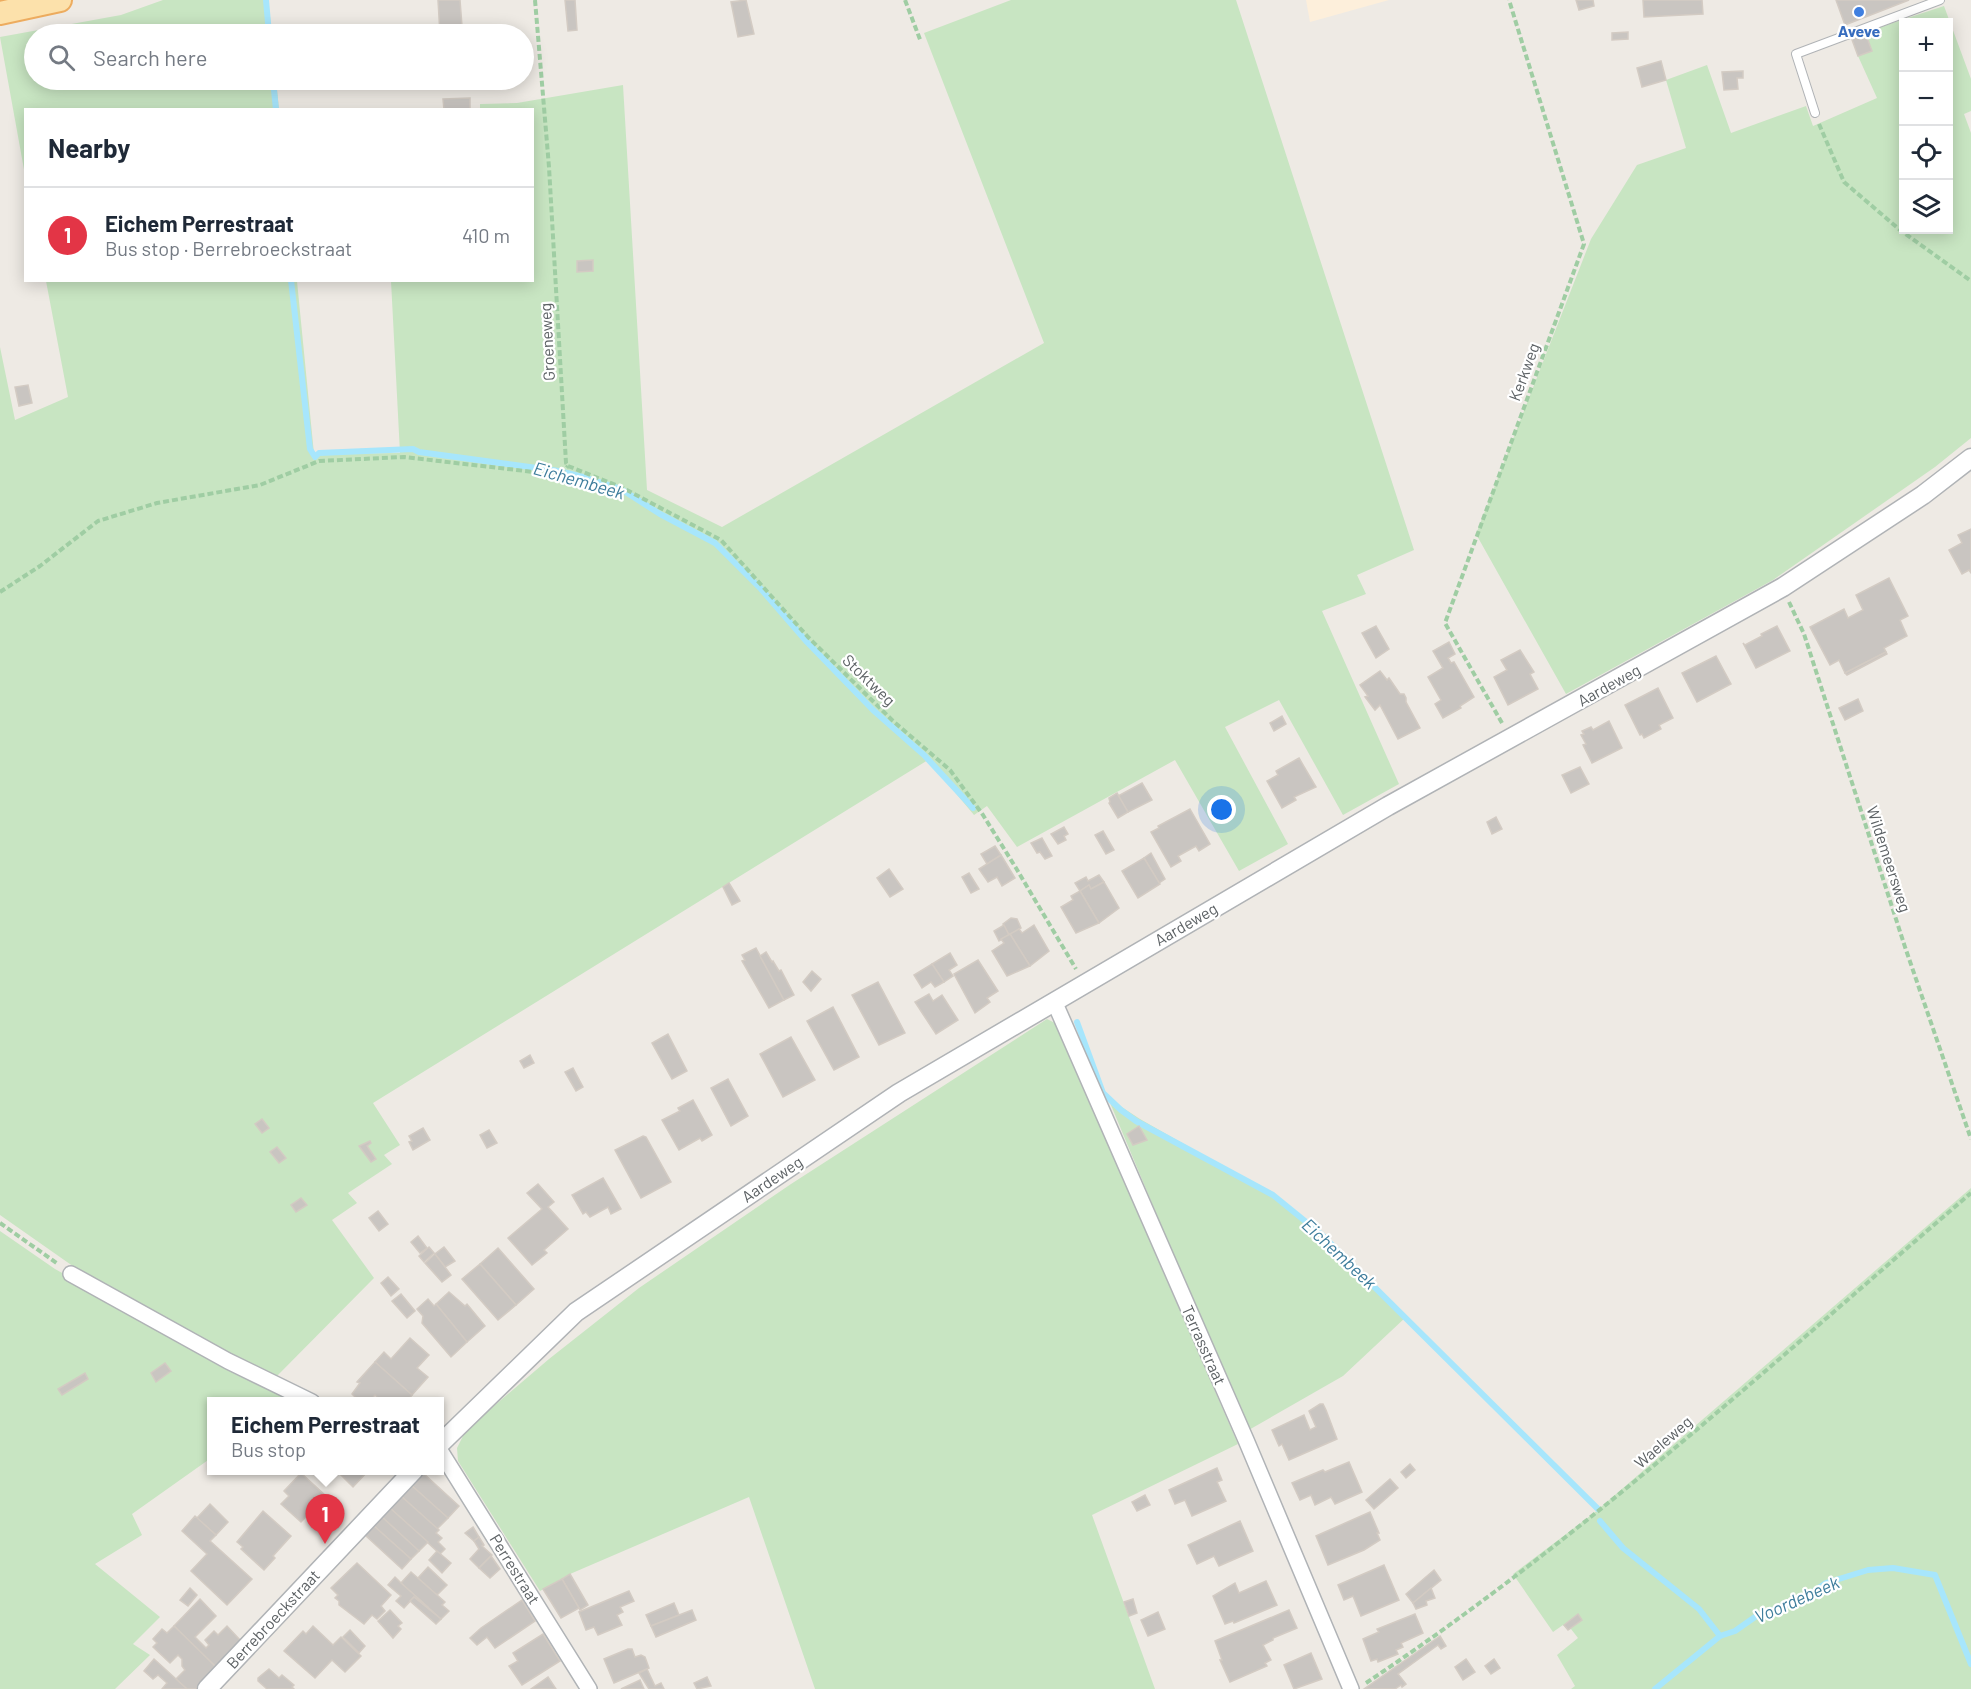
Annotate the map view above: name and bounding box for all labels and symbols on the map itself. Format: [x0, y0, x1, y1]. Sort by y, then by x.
marker: Aveve [1852, 5, 1866, 19]
place label: Aveve [1838, 21, 1881, 40]
street label: Groeneweg [535, 303, 558, 381]
street label: Kerkweg [1504, 340, 1543, 403]
water label: Eichembeek [531, 457, 628, 504]
street label: Stoktweg [839, 650, 900, 709]
street label: Aardeweg [1574, 660, 1644, 710]
your location [1207, 795, 1236, 824]
street label: Wildemeersweg [1863, 803, 1916, 914]
street label: Aardeweg [1151, 898, 1220, 949]
street label: Aardeweg [738, 1151, 806, 1206]
water label: Eichembeek [1298, 1213, 1382, 1293]
street label: Terrasstraat [1178, 1302, 1230, 1388]
street label: Waeleweg [1630, 1411, 1695, 1472]
pin: 1 [306, 1494, 344, 1544]
street label: Perrestraat [486, 1530, 544, 1607]
street label: Berrebroeckstraat [222, 1565, 323, 1672]
water label: Voordebeek [1751, 1571, 1843, 1627]

